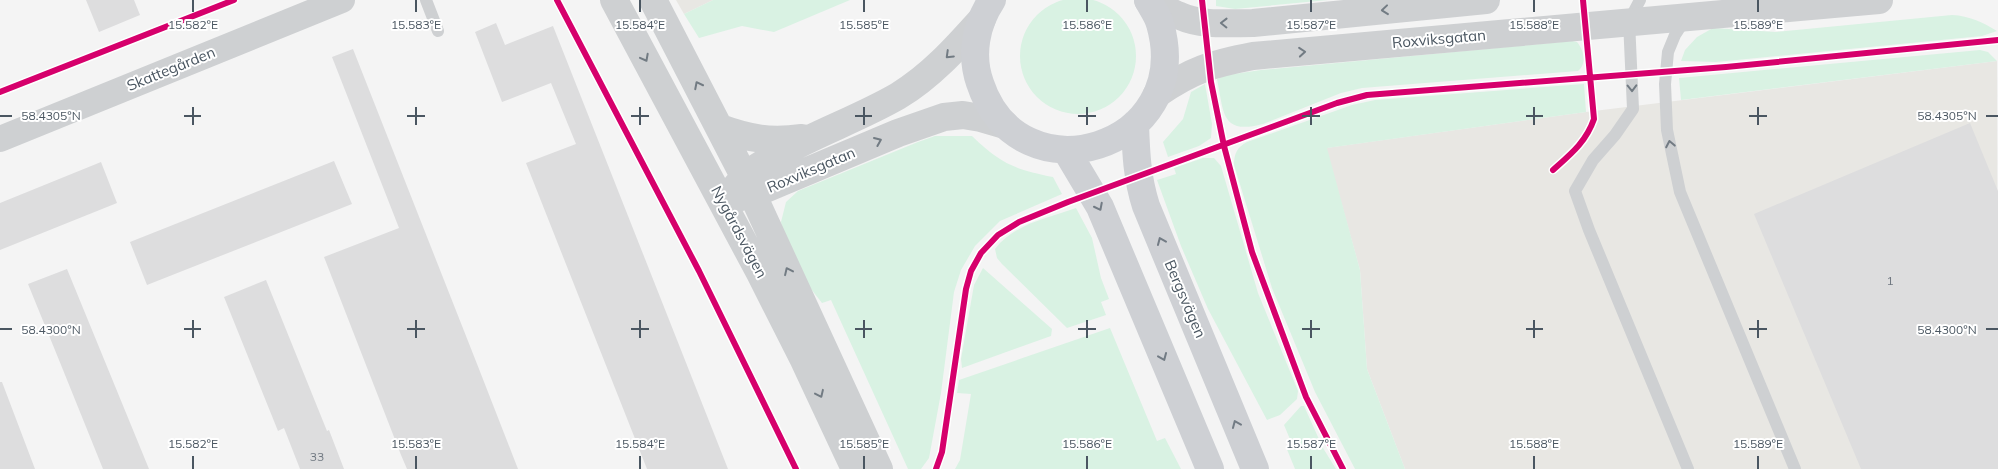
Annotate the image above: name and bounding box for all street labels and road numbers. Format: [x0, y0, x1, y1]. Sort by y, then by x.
street label: Roxviksgatan [1391, 25, 1487, 52]
street label: Skattegården [124, 42, 218, 95]
street label: Roxviksgatan [764, 142, 858, 197]
street label: Nygårdsvägen [707, 182, 772, 281]
street label: Bergsvägen [1160, 257, 1210, 341]

